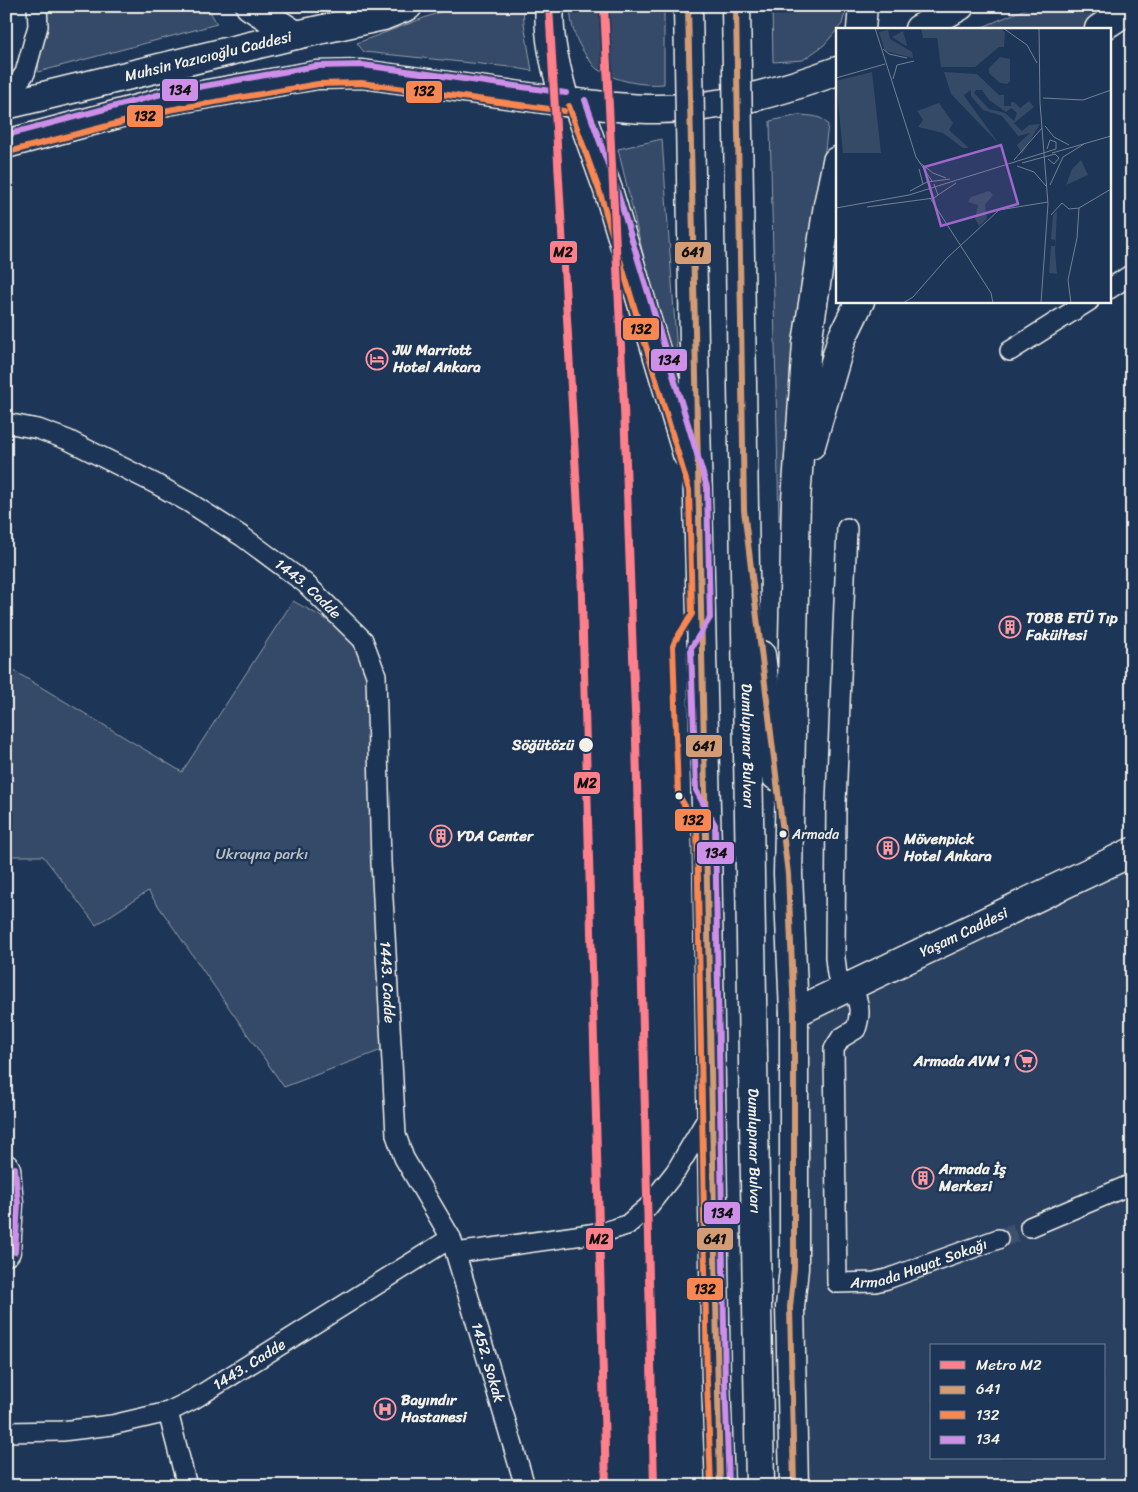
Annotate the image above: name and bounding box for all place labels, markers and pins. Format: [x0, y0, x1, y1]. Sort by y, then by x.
place label: JW Marriott Hotel Ankara [392, 337, 481, 380]
hotel icon: JW Marriott Hotel Ankara [365, 347, 389, 371]
place label: TOBB ETÜ Tıp Fakültesi [1025, 605, 1118, 648]
building icon: TOBB ETÜ Tıp Fakültesi [998, 615, 1022, 639]
place label: Söğütözü [511, 732, 575, 758]
marker: Söğütözü [577, 736, 595, 754]
unlabelled marker [674, 791, 684, 801]
place label: Armada [791, 822, 840, 847]
place label: YDA Center [457, 823, 535, 849]
building icon: YDA Center [429, 824, 453, 848]
place label: Mövenpick Hotel Ankara [903, 826, 992, 869]
marker: Armada [778, 829, 788, 839]
building icon: Mövenpick Hotel Ankara [876, 836, 900, 860]
place label: Armada AVM 1 [913, 1048, 1011, 1074]
supermarket icon: Armada AVM 1 [1014, 1049, 1038, 1073]
place label: Armada İş Merkezi [938, 1156, 1007, 1199]
building icon: Armada İş Merkezi [911, 1166, 935, 1190]
place label: Bayındır Hastanesi [400, 1387, 467, 1430]
hospital icon: Bayındır Hastanesi [373, 1397, 397, 1421]

